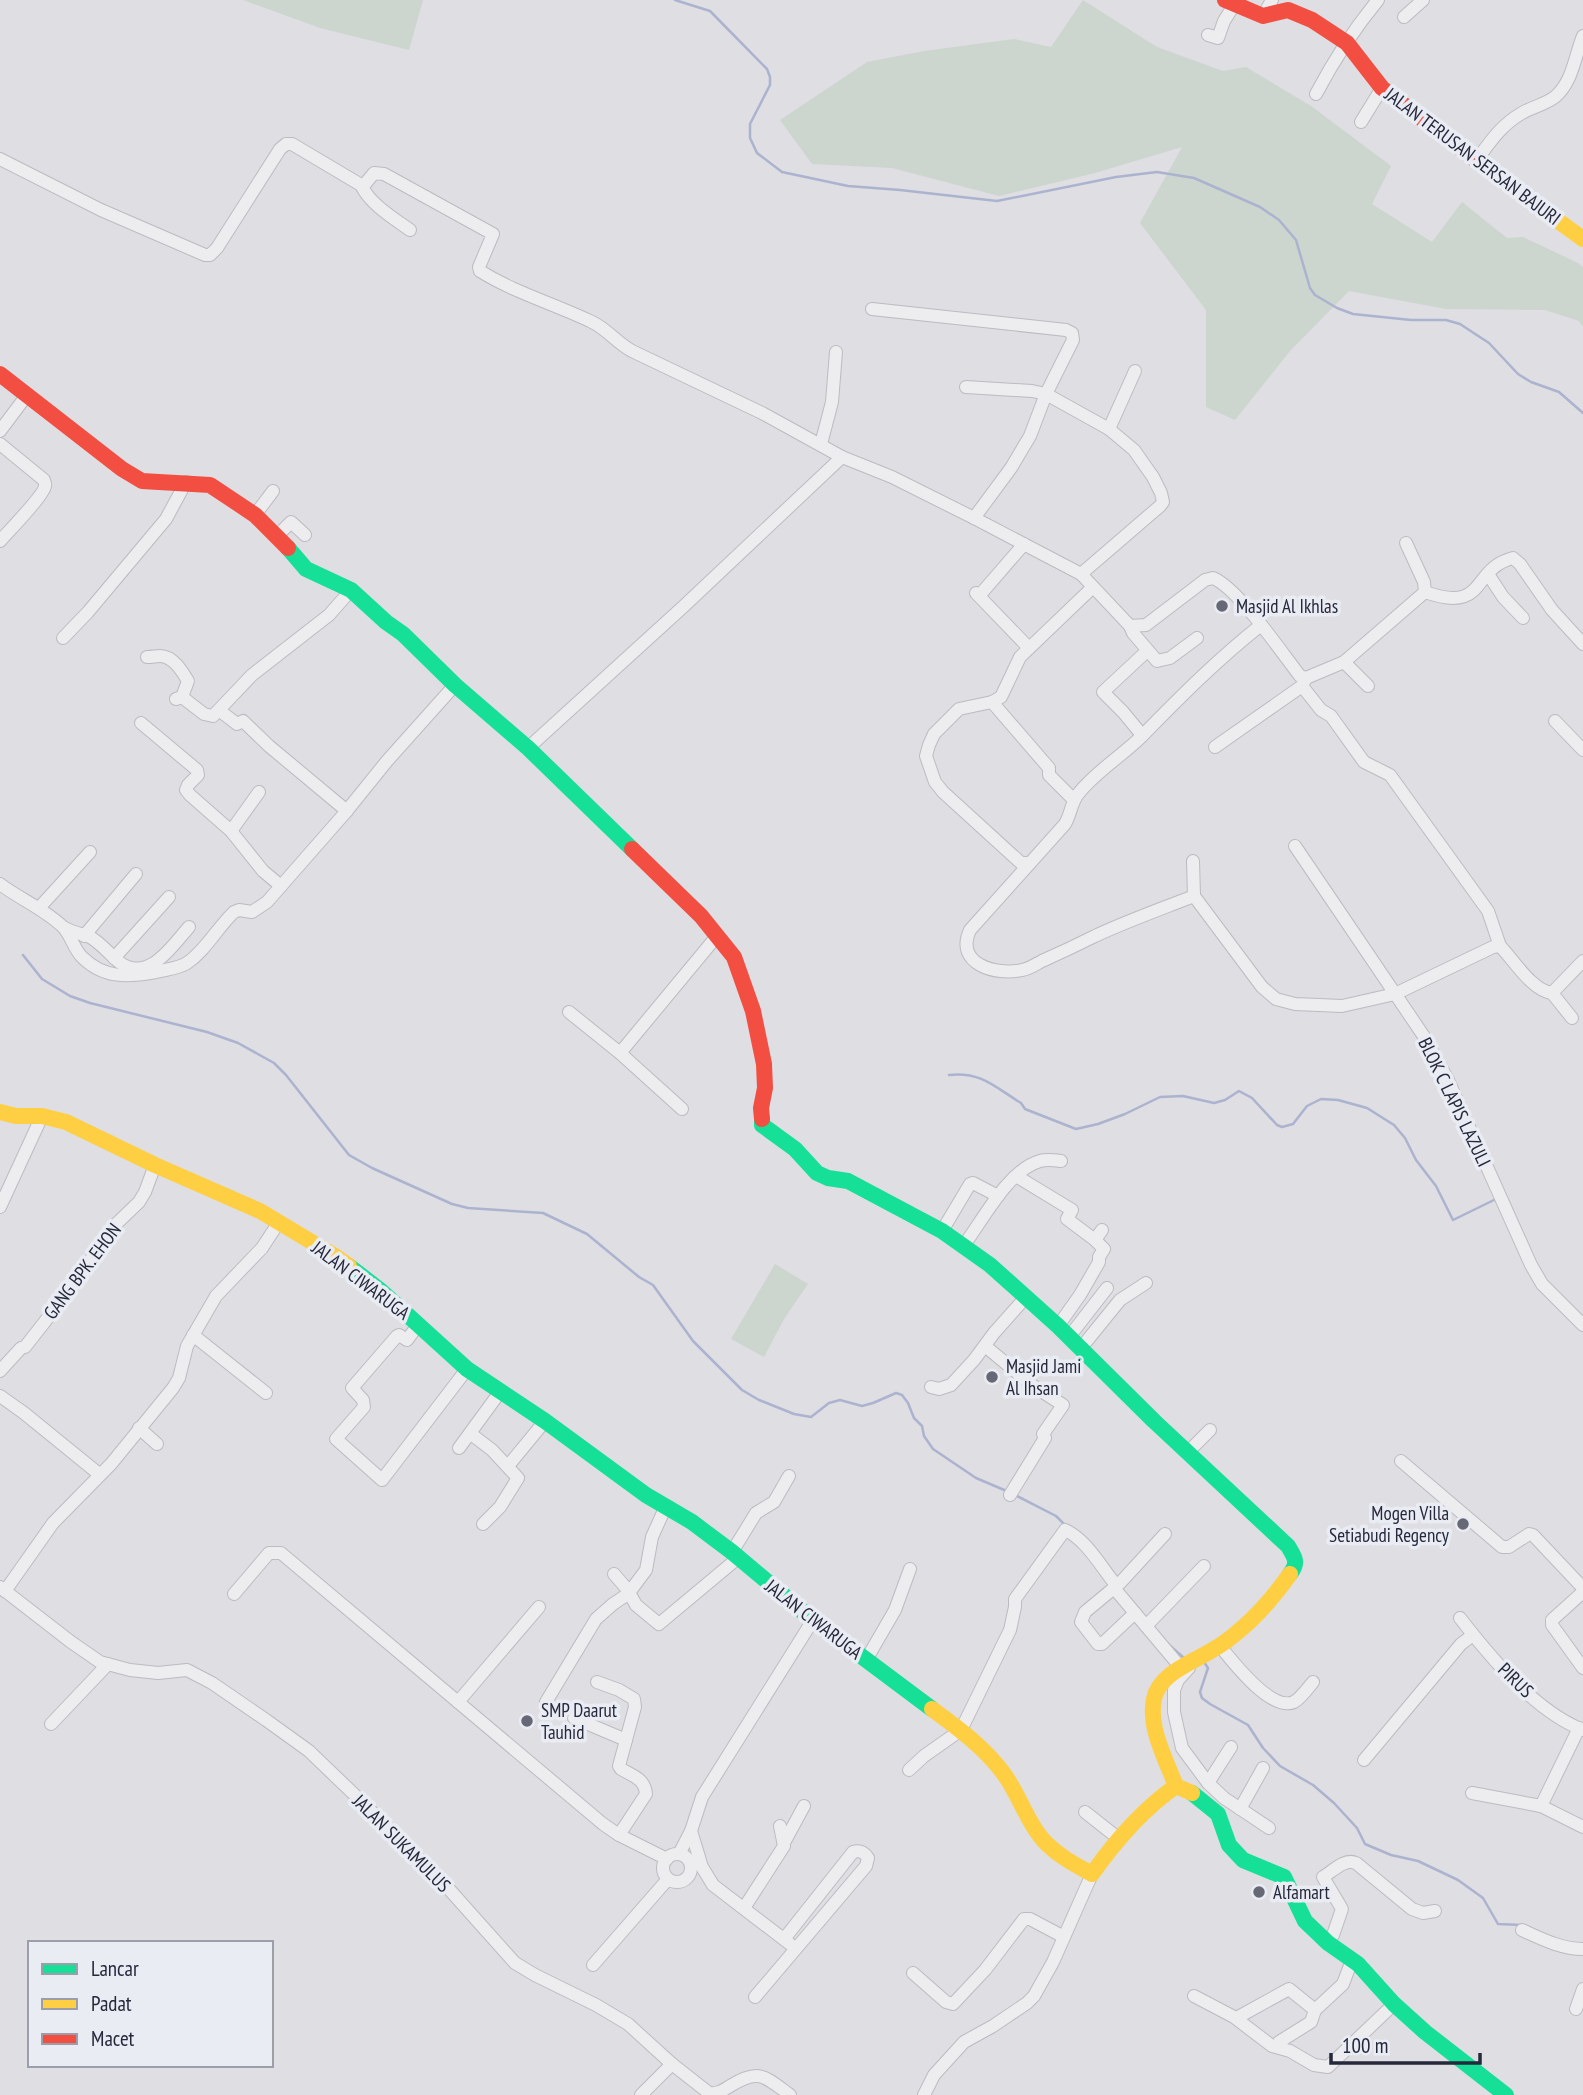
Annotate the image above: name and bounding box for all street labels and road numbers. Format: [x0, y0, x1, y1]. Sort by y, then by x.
street label: JALAN TERUSAN SERSAN BAJURI [1379, 81, 1566, 230]
street label: BLOK C LAPIS LAZULI [1413, 1034, 1497, 1170]
street label: GANG BPK. EHON [38, 1218, 126, 1324]
street label: JALAN CIWARUGA [306, 1235, 415, 1325]
street label: JALAN CIWARUGA [760, 1573, 867, 1664]
street label: PIRUS [1493, 1657, 1539, 1703]
street label: JALAN SUKAMULUS [347, 1788, 456, 1897]

